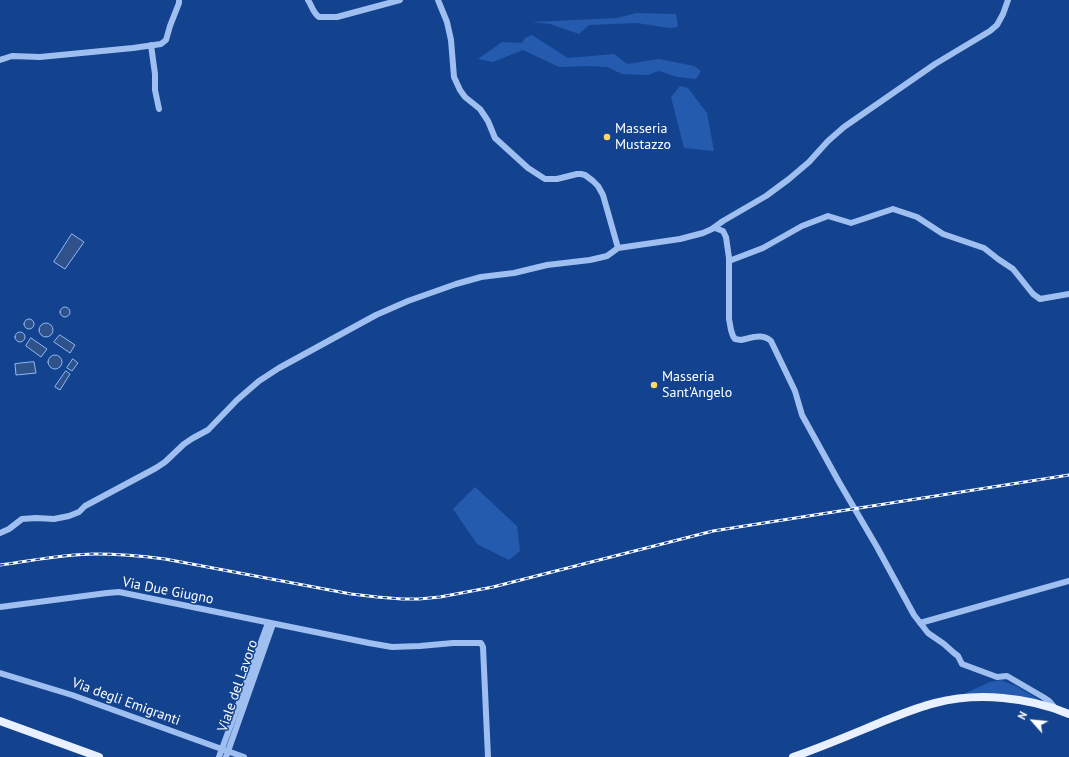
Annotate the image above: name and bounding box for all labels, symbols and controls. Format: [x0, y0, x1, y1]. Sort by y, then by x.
place label: Masseria Mustazzo [615, 121, 671, 154]
marker: Masseria Mustazzo [602, 132, 612, 142]
place label: Masseria Sant'Angelo [662, 369, 732, 402]
marker: Masseria Sant'Angelo [649, 380, 659, 390]
street label: Via Due Giugno [121, 574, 215, 608]
street label: Viale del Lavoro [214, 638, 262, 734]
street label: Via degli Emigranti [70, 675, 182, 729]
north arrow [1013, 701, 1053, 741]
text: N [1014, 709, 1030, 722]

